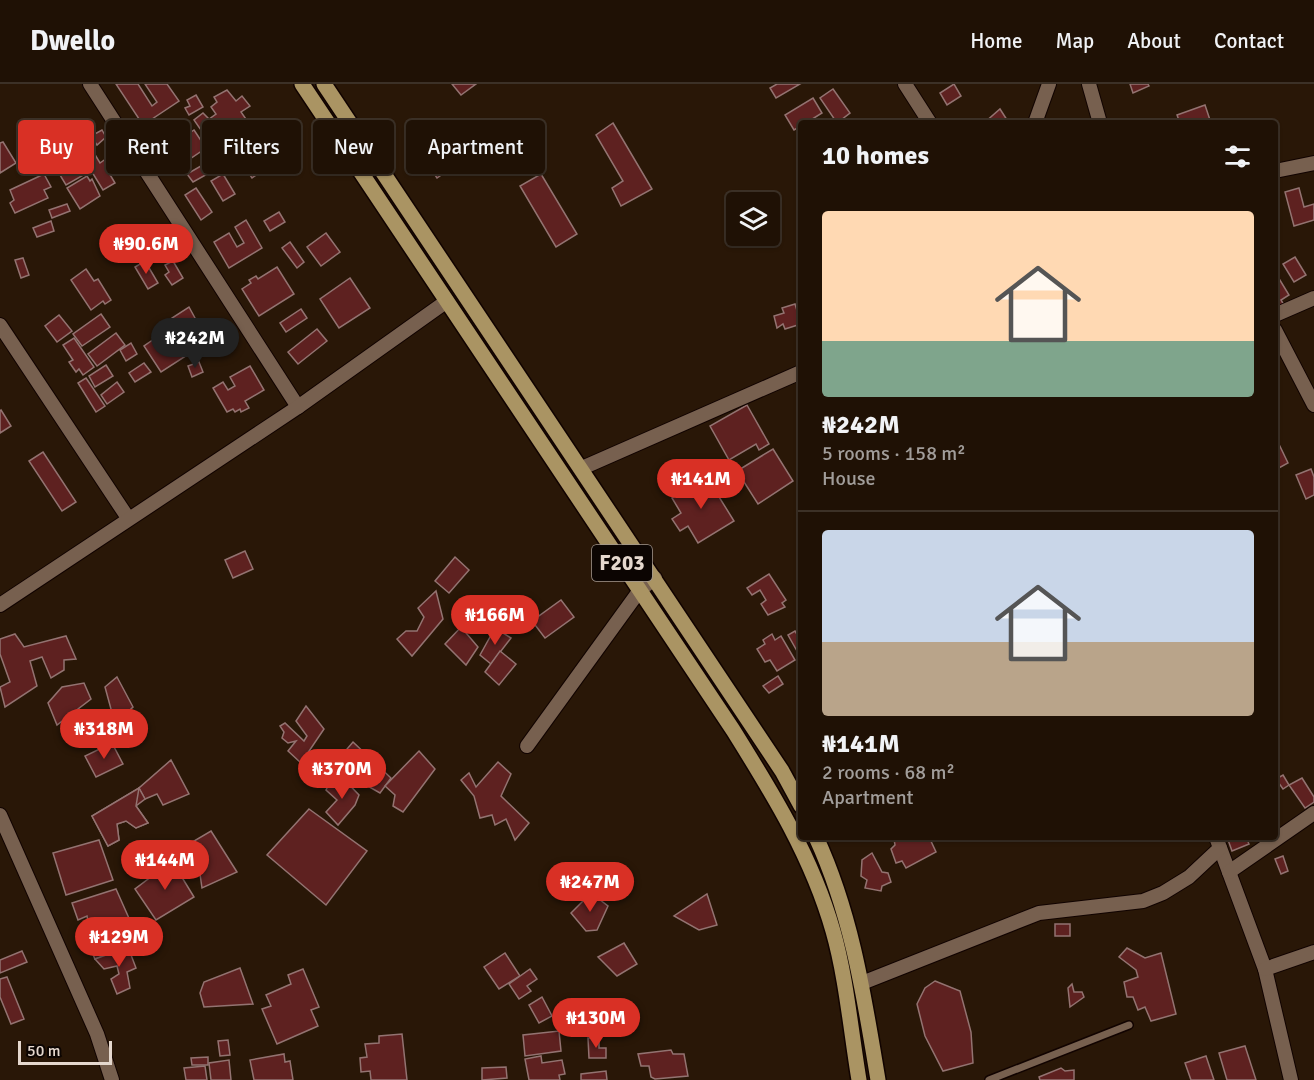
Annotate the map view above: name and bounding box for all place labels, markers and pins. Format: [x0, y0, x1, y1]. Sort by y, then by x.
pin: ₦90.6M [97, 224, 195, 275]
pin: ₦242M [153, 318, 237, 369]
pin: ₦141M [659, 459, 743, 510]
pin: ₦166M [453, 595, 537, 646]
pin: ₦318M [62, 709, 146, 760]
pin: ₦370M [300, 749, 384, 800]
pin: ₦144M [123, 840, 207, 891]
pin: ₦247M [548, 862, 632, 913]
pin: ₦129M [77, 917, 161, 968]
pin: ₦130M [554, 998, 638, 1049]

